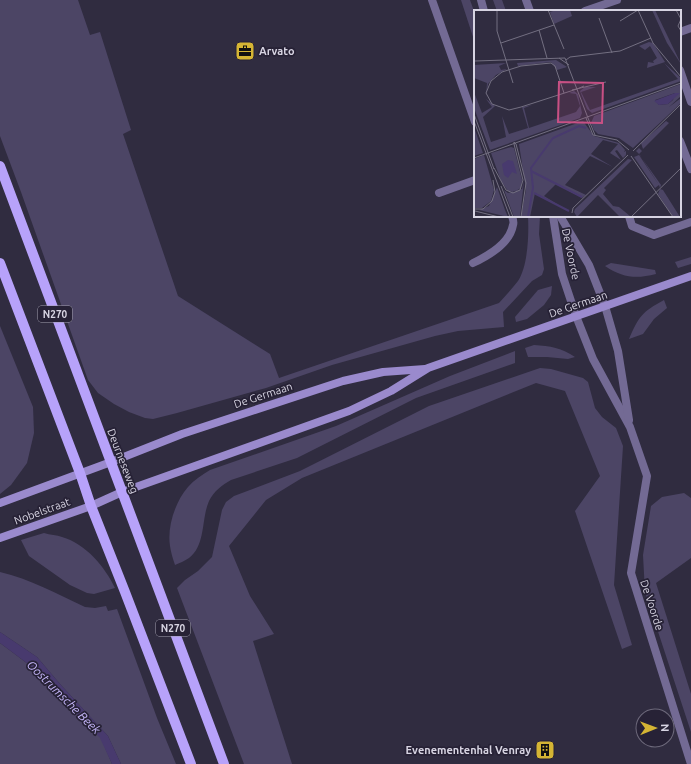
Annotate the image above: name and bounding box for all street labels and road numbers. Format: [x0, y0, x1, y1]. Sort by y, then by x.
street label: De Voorde [560, 227, 582, 281]
street label: De Germaan [547, 288, 609, 320]
road number: N270 [38, 306, 72, 322]
street label: De Germaan [232, 380, 294, 410]
street label: Deurneseweg [105, 427, 141, 495]
street label: Nobelstraat [12, 495, 72, 527]
street label: De Voorde [638, 578, 666, 632]
road number: N270 [156, 620, 190, 636]

